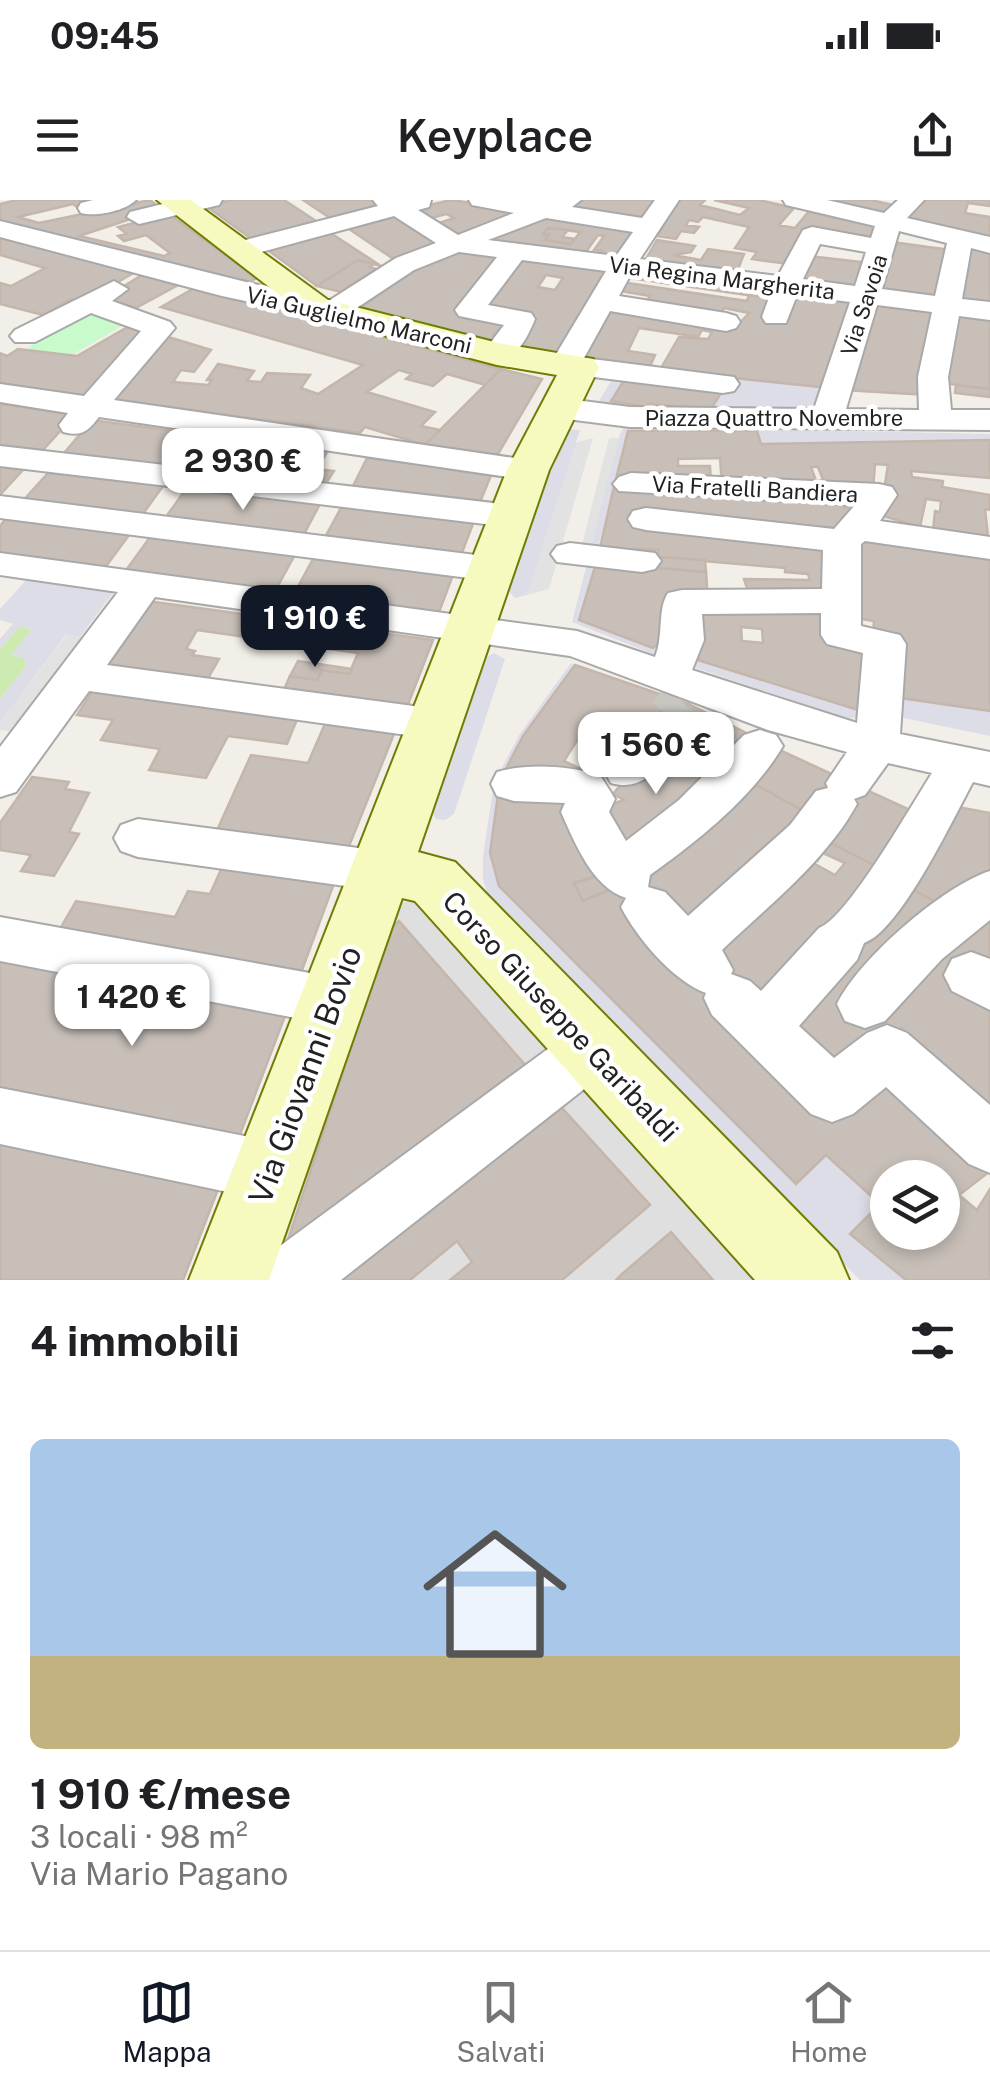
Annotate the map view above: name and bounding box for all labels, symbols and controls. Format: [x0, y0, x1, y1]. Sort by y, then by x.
text: 09:45 [50, 13, 160, 58]
icon: menu [30, 108, 85, 163]
icon: share [905, 108, 960, 163]
text: Keyplace [397, 109, 593, 162]
street label: Via Regina Margherita [608, 251, 836, 305]
street label: Via Savoia [835, 251, 893, 359]
street label: Via Guglielmo Marconi [244, 281, 474, 359]
street label: Piazza Quattro Novembre [645, 405, 903, 431]
pin: 2 930 € [151, 428, 335, 513]
text: 2 930 € [184, 442, 302, 479]
street label: Via Fratelli Bandiera [651, 471, 859, 507]
pin: 1 910 € [223, 585, 407, 670]
text: 1 910 € [263, 599, 367, 636]
pin: 1 560 € [564, 712, 748, 797]
text: 1 560 € [600, 726, 712, 763]
street label: Corso Giuseppe Garibaldi [436, 884, 686, 1148]
street label: Via Giovanni Bovio [241, 941, 369, 1209]
pin: 1 420 € [40, 964, 224, 1049]
text: 1 420 € [77, 978, 187, 1015]
map controls [870, 1160, 960, 1250]
button: layers [870, 1160, 960, 1250]
icon: filters [905, 1313, 960, 1368]
text: 4 immobili [30, 1316, 240, 1365]
icon: home [405, 1504, 585, 1684]
text: 1 910 €/mese [30, 1769, 291, 1818]
text: 3 locali · 98 m² [30, 1818, 248, 1855]
text: Via Mario Pagano [30, 1855, 288, 1892]
tab: Mappa [123, 1975, 211, 2068]
tab: Salvati [457, 1975, 545, 2068]
tab: Home [790, 1975, 867, 2068]

